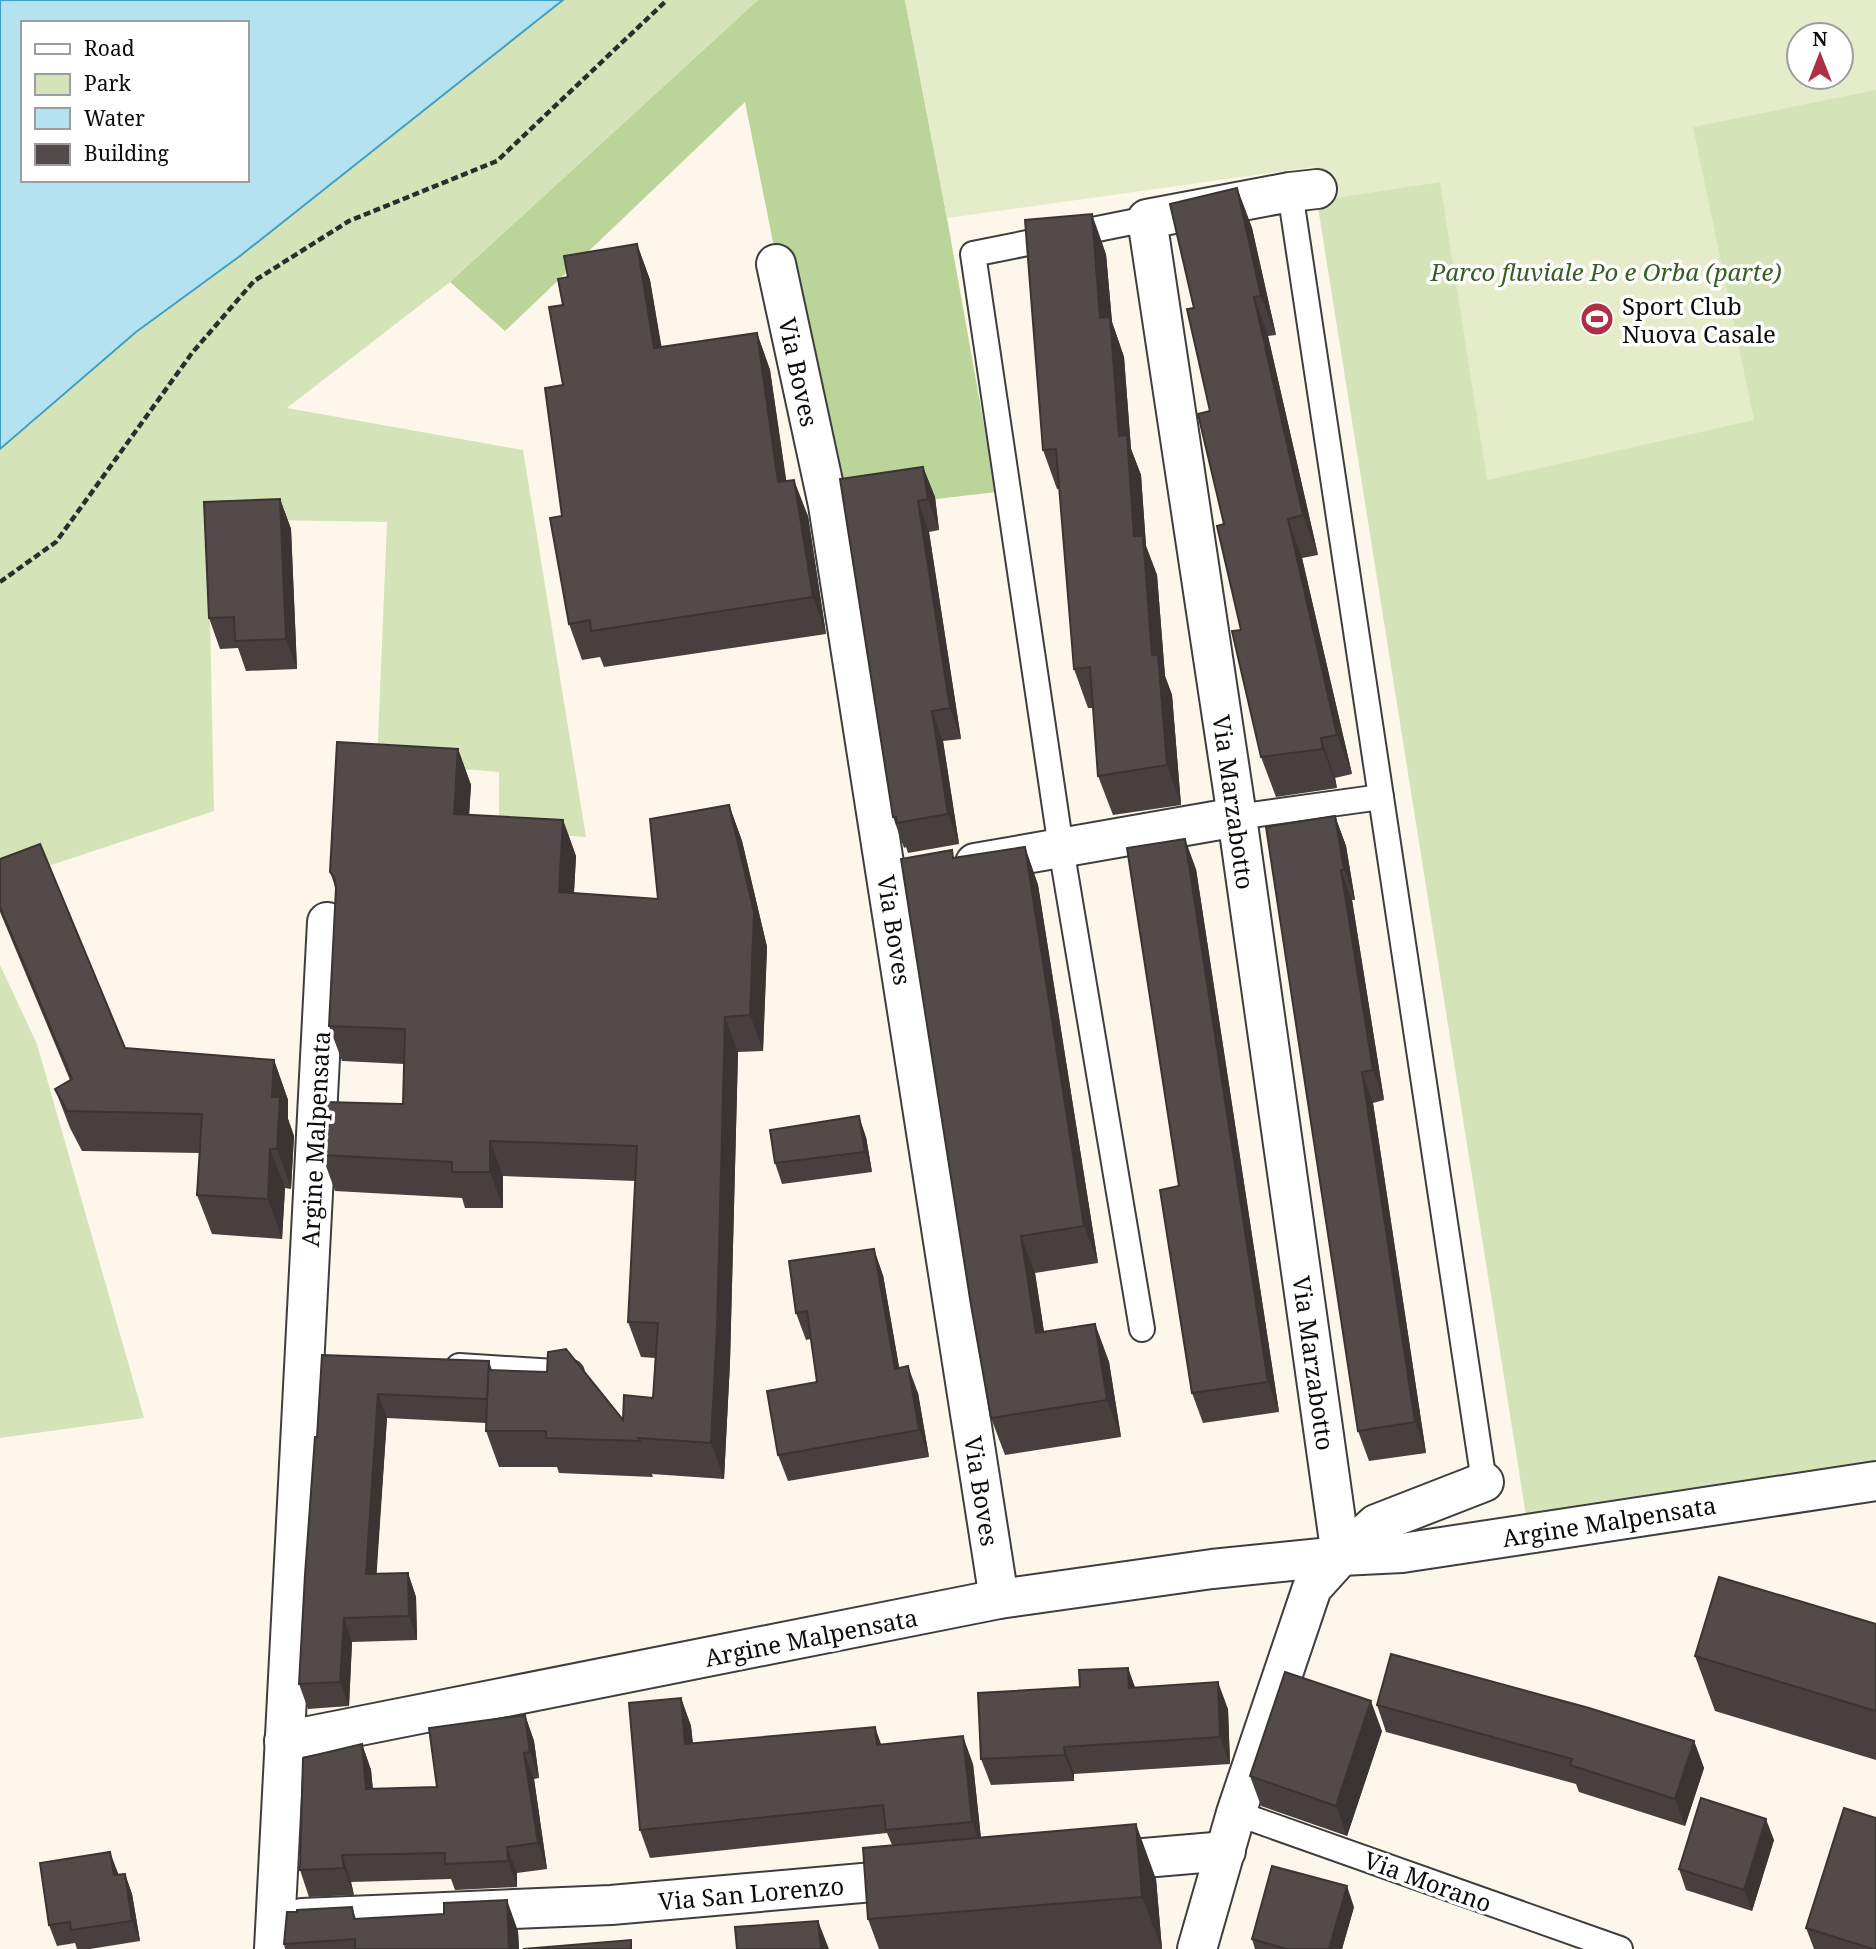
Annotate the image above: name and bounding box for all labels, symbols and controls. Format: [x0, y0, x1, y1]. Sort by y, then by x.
legend [21, 21, 248, 182]
north arrow [1785, 21, 1855, 91]
text: N [1813, 26, 1828, 52]
text: Road [84, 34, 135, 62]
text: Park [84, 69, 131, 97]
text: Water [84, 104, 145, 132]
text: Building [84, 139, 169, 167]
park label: Parco fluviale Po e Orba (parte) [1429, 255, 1782, 288]
place label: Sport Club Nuova Casale [1622, 289, 1776, 350]
sports icon: Sport Club Nuova Casale [1578, 300, 1616, 338]
street label: Via Boves [771, 314, 827, 430]
street label: Via Marzabotto [1205, 713, 1263, 891]
street label: Via Boves [870, 873, 920, 987]
street label: Argine Malpensata [293, 1030, 337, 1248]
street label: Via Marzabotto [1285, 1274, 1343, 1452]
street label: Via Boves [957, 1434, 1007, 1548]
street label: Argine Malpensata [1500, 1488, 1718, 1554]
street label: Argine Malpensata [702, 1600, 920, 1674]
street label: Via Morano [1360, 1843, 1496, 1919]
street label: Via San Lorenzo [657, 1868, 845, 1918]

